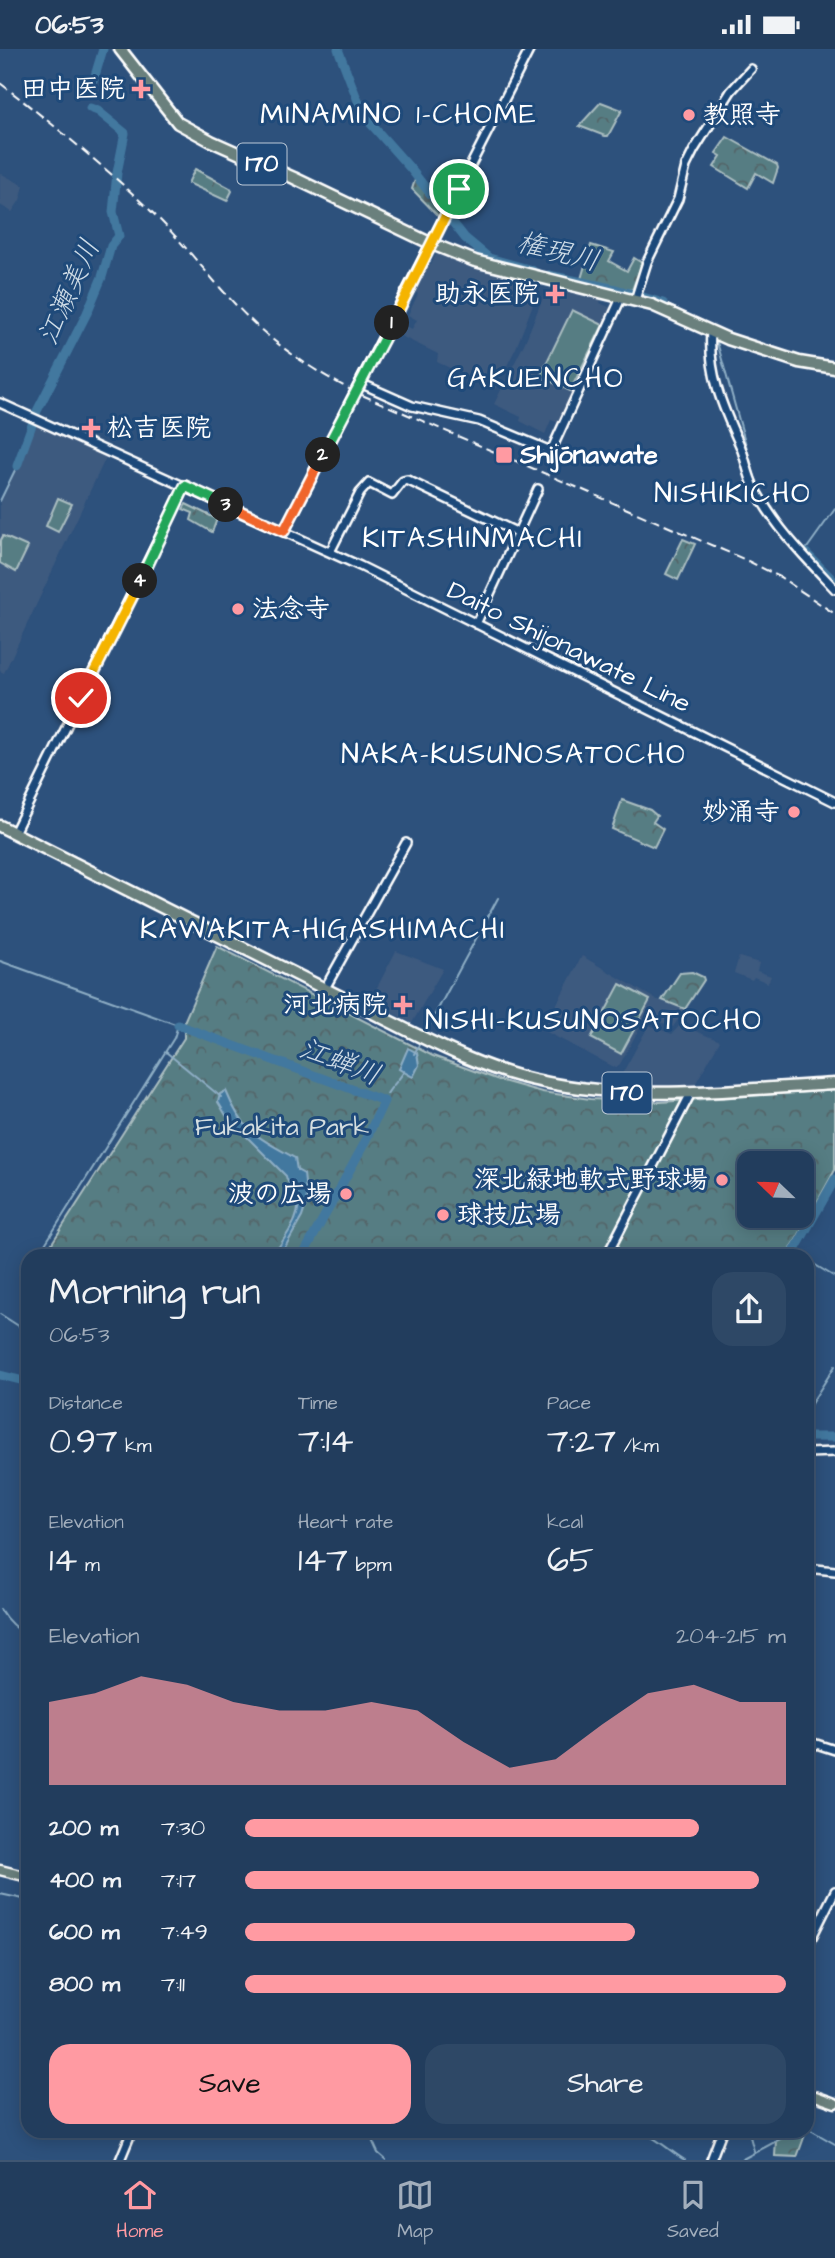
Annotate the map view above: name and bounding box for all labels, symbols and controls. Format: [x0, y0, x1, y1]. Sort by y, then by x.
text: 06:53 [35, 7, 104, 43]
place label: 田中医院 [21, 71, 125, 107]
marker: 田中医院 [131, 79, 151, 99]
district label: MINAMINO 1-CHOME [260, 95, 538, 134]
place label: 教照寺 [703, 97, 781, 133]
marker: 教照寺 [681, 107, 697, 123]
road number: 170 [238, 143, 286, 184]
pin [429, 159, 489, 219]
icon: arrive [440, 170, 478, 208]
water label: 権現川 [513, 223, 603, 281]
water label: 江瀬美川 [28, 233, 110, 351]
place label: 助永医院 [435, 276, 539, 312]
marker: 助永医院 [545, 284, 565, 304]
pin: 1 [374, 305, 410, 341]
text: 1 [390, 309, 393, 336]
district label: GAKUENCHO [447, 359, 625, 398]
place label: 松吉医院 [107, 410, 211, 446]
marker: 松吉医院 [81, 418, 101, 438]
pin: 2 [306, 437, 340, 473]
place label: Shijōnawate [519, 437, 658, 473]
text: 2 [317, 441, 328, 468]
marker: Shijōnawate [494, 445, 514, 465]
district label: NISHIKICHO [654, 474, 812, 513]
pin: 3 [208, 487, 244, 523]
text: 3 [221, 491, 230, 518]
district label: KITASHINMACHI [362, 519, 584, 558]
pin: 4 [122, 563, 158, 599]
text: 4 [133, 567, 146, 594]
street label: Daito Shijonawate Line [441, 572, 697, 722]
place label: 法念寺 [252, 591, 330, 627]
marker: 法念寺 [230, 601, 246, 617]
pin [51, 668, 111, 728]
icon: check [62, 679, 100, 717]
district label: NAKA-KUSUNOSATOCHO [341, 735, 687, 774]
place label: 妙涌寺 [702, 794, 780, 830]
marker: 妙涌寺 [786, 804, 802, 820]
district label: KAWAKITA-HIGASHIMACHI [140, 910, 506, 949]
place label: 河北病院 [283, 987, 387, 1023]
marker: 河北病院 [393, 995, 413, 1015]
district label: NISHI-KUSUNOSATOCHO [425, 1001, 763, 1040]
water label: 江蝉川 [294, 1029, 386, 1095]
road number: 170 [602, 1073, 652, 1113]
park label: Fukakita Park [195, 1109, 369, 1145]
north arrow [737, 1151, 814, 1229]
map controls [737, 1151, 814, 1228]
place label: 深北緑地軟式野球場 [474, 1162, 708, 1198]
marker: 深北緑地軟式野球場 [714, 1172, 730, 1188]
place label: 波の広場 [228, 1176, 332, 1212]
marker: 波の広場 [338, 1186, 354, 1202]
place label: 球技広場 [457, 1197, 561, 1233]
marker: 球技広場 [435, 1207, 451, 1223]
text: Morning run [49, 1267, 261, 1319]
button: share [712, 1272, 786, 1346]
text: 06:53 [49, 1319, 110, 1351]
text: Distance [49, 1390, 123, 1417]
text: Time [298, 1390, 338, 1417]
text: Pace [547, 1390, 591, 1417]
text: 0.97 [49, 1417, 117, 1466]
text: 7:14 [298, 1417, 354, 1466]
text: 7:27 [547, 1417, 616, 1466]
text: km [117, 1433, 152, 1460]
text: /km [616, 1433, 659, 1460]
text: Elevation [49, 1509, 124, 1536]
text: Heart rate [298, 1509, 393, 1536]
text: kcal [547, 1509, 583, 1536]
text: 14 [49, 1536, 77, 1585]
text: 147 [298, 1536, 348, 1585]
text: 65 [547, 1536, 594, 1585]
text: m [77, 1552, 100, 1579]
text: bpm [348, 1552, 391, 1579]
text: Elevation [49, 1620, 140, 1652]
text: 204–215 m [676, 1620, 786, 1652]
text: 200 m [49, 1812, 118, 1844]
text: 7:30 [161, 1812, 205, 1844]
text: 400 m [49, 1864, 121, 1896]
text: 7:17 [161, 1864, 196, 1896]
text: 600 m [49, 1916, 120, 1948]
text: 7:49 [161, 1916, 208, 1948]
text: 800 m [49, 1968, 120, 2000]
text: 7:11 [161, 1968, 185, 2000]
button: Save [49, 2044, 411, 2124]
button: Share [425, 2044, 786, 2124]
tab: Home [116, 2176, 164, 2245]
tab: Map [396, 2176, 434, 2245]
tab: Saved [667, 2176, 719, 2245]

